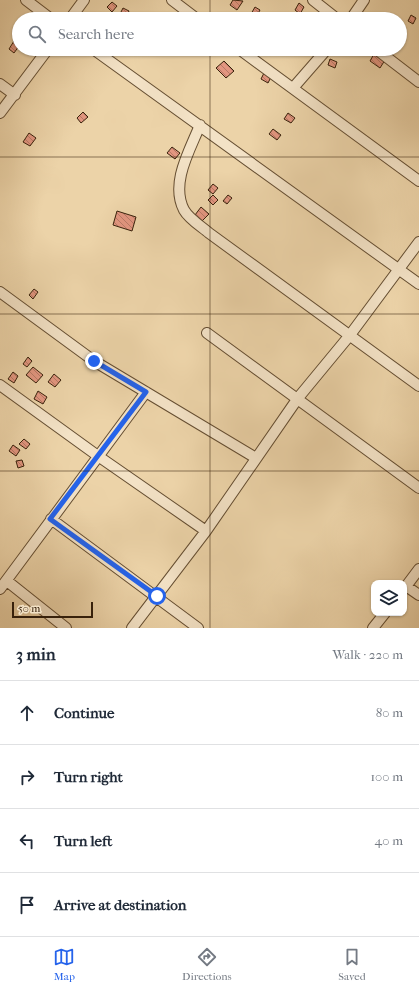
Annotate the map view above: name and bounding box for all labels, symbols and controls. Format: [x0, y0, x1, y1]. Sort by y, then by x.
search box [12, 12, 407, 56]
icon: search [26, 23, 48, 45]
text: Search here [58, 25, 134, 43]
route end [85, 352, 103, 370]
map controls [371, 580, 407, 616]
button: layers [371, 580, 407, 616]
route start [148, 587, 166, 605]
scale bar [12, 600, 93, 619]
text: 50 m [18, 602, 40, 615]
text: 3 min [16, 644, 56, 664]
text: Walk · 220 m [332, 647, 403, 662]
icon: ahead [16, 702, 38, 724]
text: Continue [54, 704, 114, 722]
text: 80 m [376, 705, 403, 720]
icon: right [16, 766, 38, 788]
text: Turn right [54, 768, 123, 786]
text: 100 m [370, 769, 403, 784]
icon: left [16, 830, 38, 852]
text: Turn left [54, 832, 112, 850]
text: 40 m [375, 833, 403, 848]
icon: arrive [16, 894, 38, 916]
text: Arrive at destination [54, 896, 186, 914]
tab: Map [53, 946, 75, 983]
tab: Directions [182, 946, 232, 983]
tab: Saved [338, 946, 366, 983]

